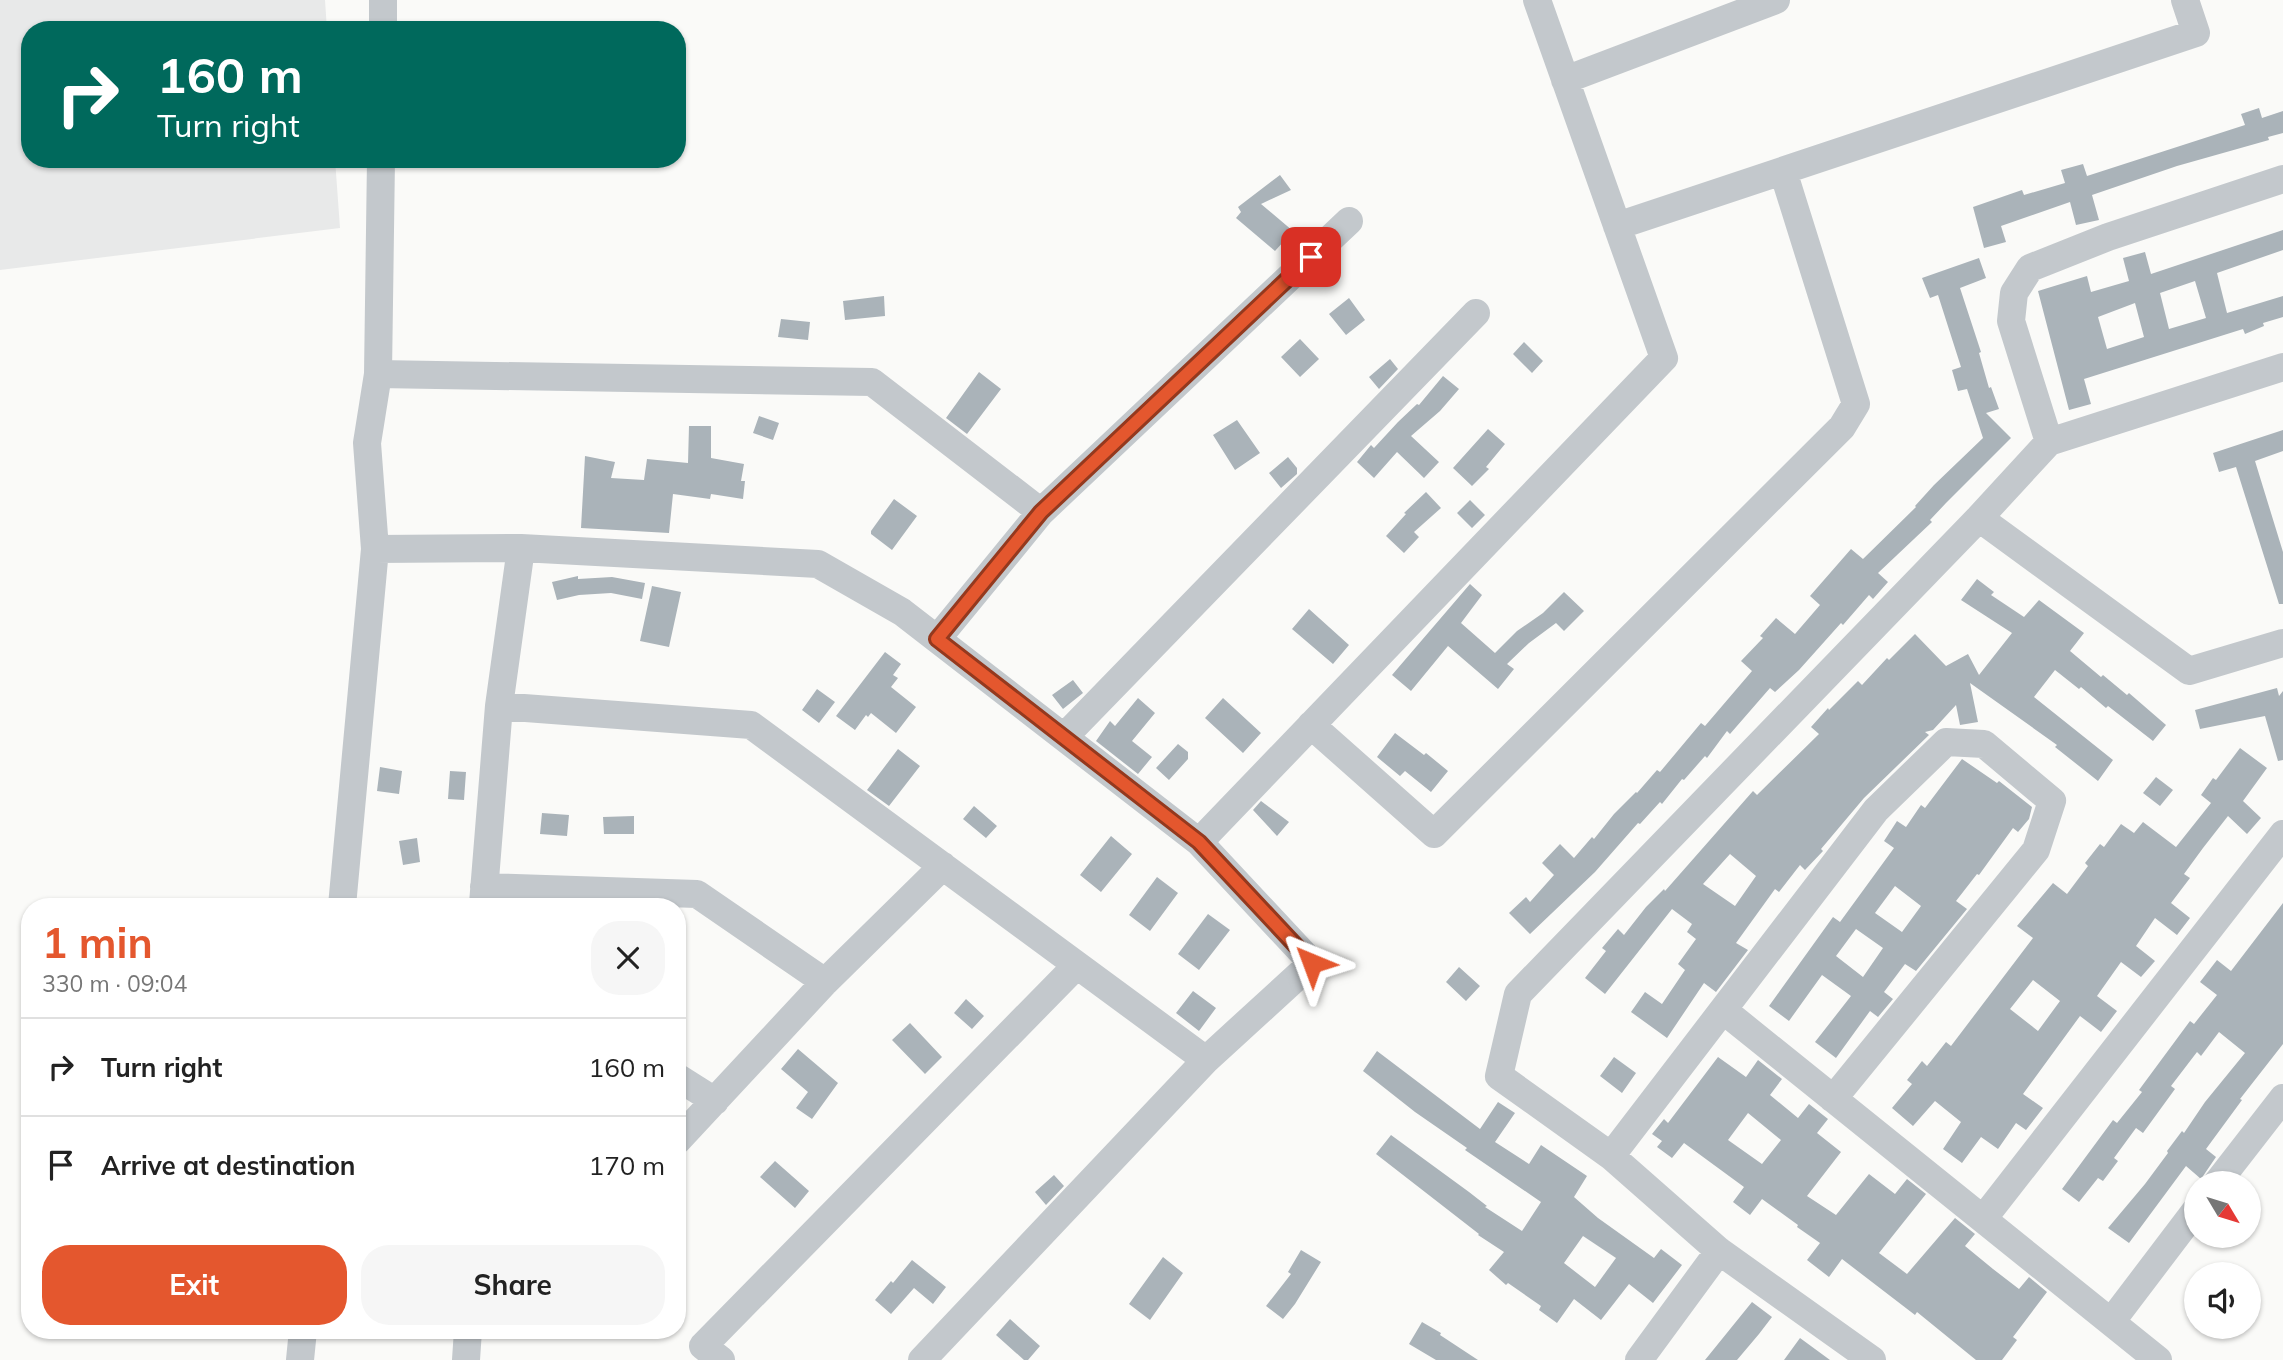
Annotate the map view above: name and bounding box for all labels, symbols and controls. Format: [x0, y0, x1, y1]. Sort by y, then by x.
text: 160 m [157, 44, 303, 105]
icon: right [42, 49, 133, 140]
text: Turn right [157, 105, 300, 145]
pin [1281, 227, 1341, 287]
icon: arrive [1292, 238, 1330, 276]
text: 1 min [42, 916, 153, 969]
button: close [591, 921, 665, 995]
position arrow [1275, 926, 1349, 1000]
text: 330 m · 09:04 [42, 969, 187, 998]
icon: right [42, 1048, 80, 1086]
text: Turn right [101, 1051, 222, 1084]
text: 160 m [589, 1051, 665, 1084]
icon: arrive [42, 1146, 80, 1184]
text: Arrive at destination [101, 1149, 356, 1182]
text: 170 m [589, 1149, 665, 1182]
north arrow [2184, 1171, 2261, 1248]
map controls [2184, 1171, 2261, 1339]
button: Exit [42, 1245, 347, 1325]
button: Share [361, 1245, 665, 1325]
button: sound [2184, 1262, 2261, 1339]

